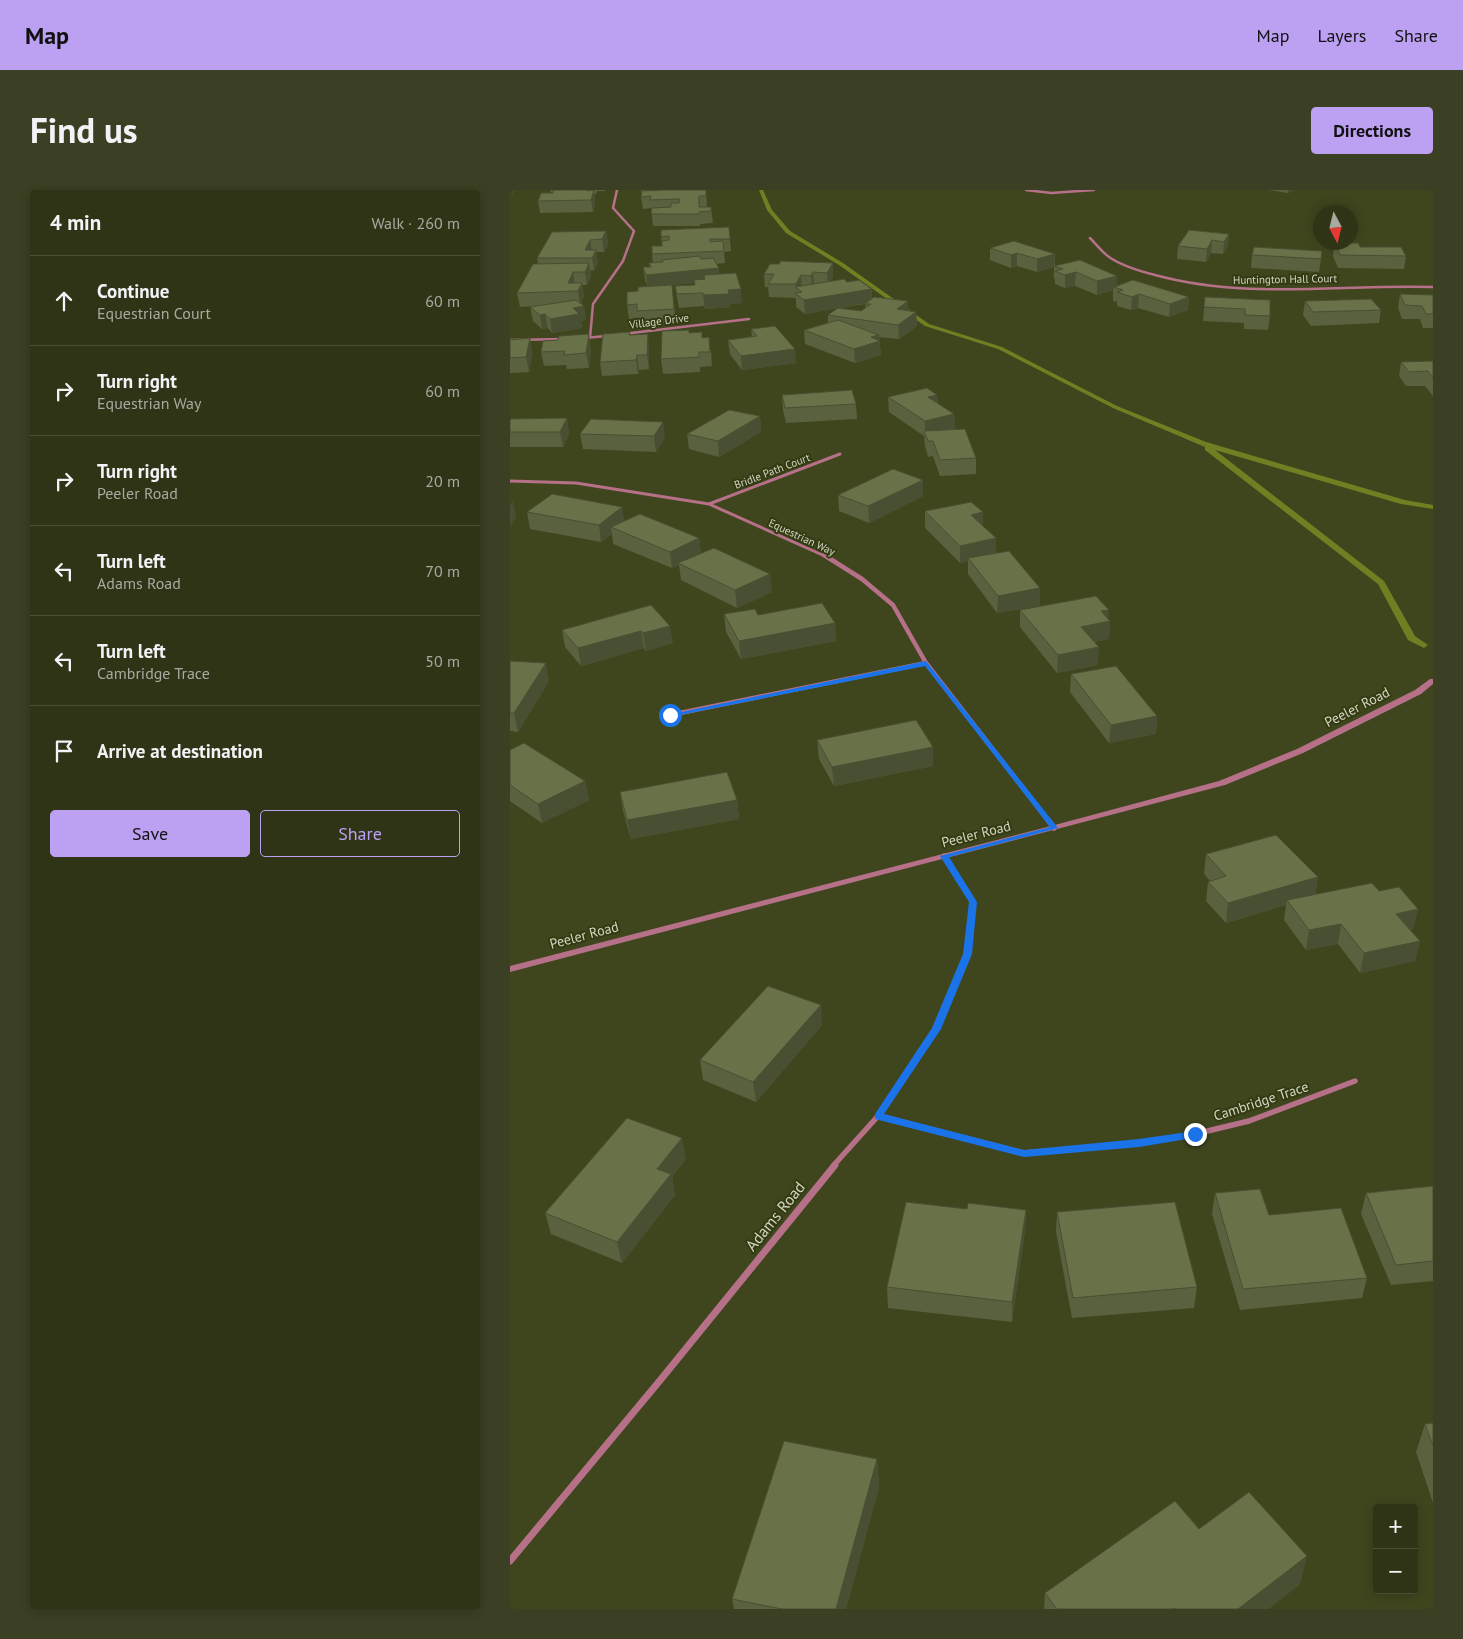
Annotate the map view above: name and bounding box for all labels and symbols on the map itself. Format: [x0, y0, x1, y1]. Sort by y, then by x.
north arrow [1313, 205, 1358, 250]
street label: Huntington Hall Court [1233, 271, 1337, 287]
street label: Village Drive [627, 310, 690, 332]
street label: Bridle Path Court [732, 450, 812, 492]
street label: Equestrian Way [766, 515, 838, 559]
street label: Peeler Road [1321, 683, 1393, 731]
route start [659, 704, 682, 727]
street label: Peeler Road [940, 817, 1012, 851]
street label: Peeler Road [548, 917, 620, 953]
street label: Cambridge Trace [1211, 1077, 1311, 1125]
route end [1184, 1123, 1207, 1146]
street label: Adams Road [741, 1177, 809, 1255]

